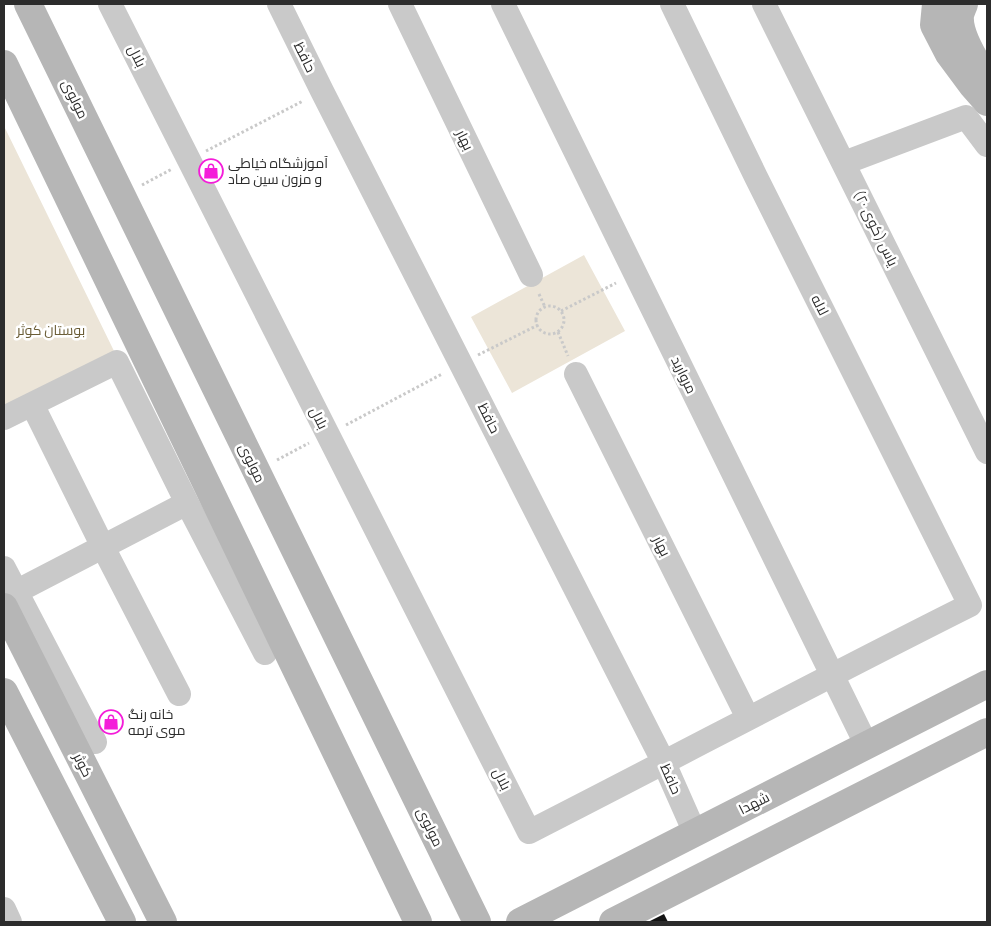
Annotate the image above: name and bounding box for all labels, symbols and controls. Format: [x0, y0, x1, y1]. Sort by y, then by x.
street label: حافظ [290, 38, 321, 75]
street label: بلال [124, 41, 151, 70]
street label: مولوی [58, 76, 93, 122]
street label: بهار [452, 125, 479, 153]
place label: آموزشگاه خیاطی و مزون سین صاد [228, 153, 328, 188]
shop icon: آموزشگاه خیاطی و مزون سین صاد [198, 158, 224, 184]
street label: یاس (کوی ۲۰) [850, 186, 903, 269]
street label: لاله [807, 291, 834, 318]
park label: بوستان کوثر [16, 320, 85, 339]
street label: مروارید [667, 353, 702, 397]
street label: حافظ [474, 399, 505, 436]
street label: بلال [306, 403, 333, 432]
street label: مولوی [235, 440, 270, 486]
street label: بهار [649, 531, 676, 559]
place label: خانه رنگ موی ترمه [128, 704, 185, 739]
shop icon: خانه رنگ موی ترمه [98, 709, 124, 735]
street label: کوثر [69, 749, 98, 780]
street label: حافظ [656, 761, 687, 797]
street label: بلال [489, 764, 516, 793]
street label: شهدا [735, 787, 772, 818]
street label: مولوی [413, 804, 448, 850]

